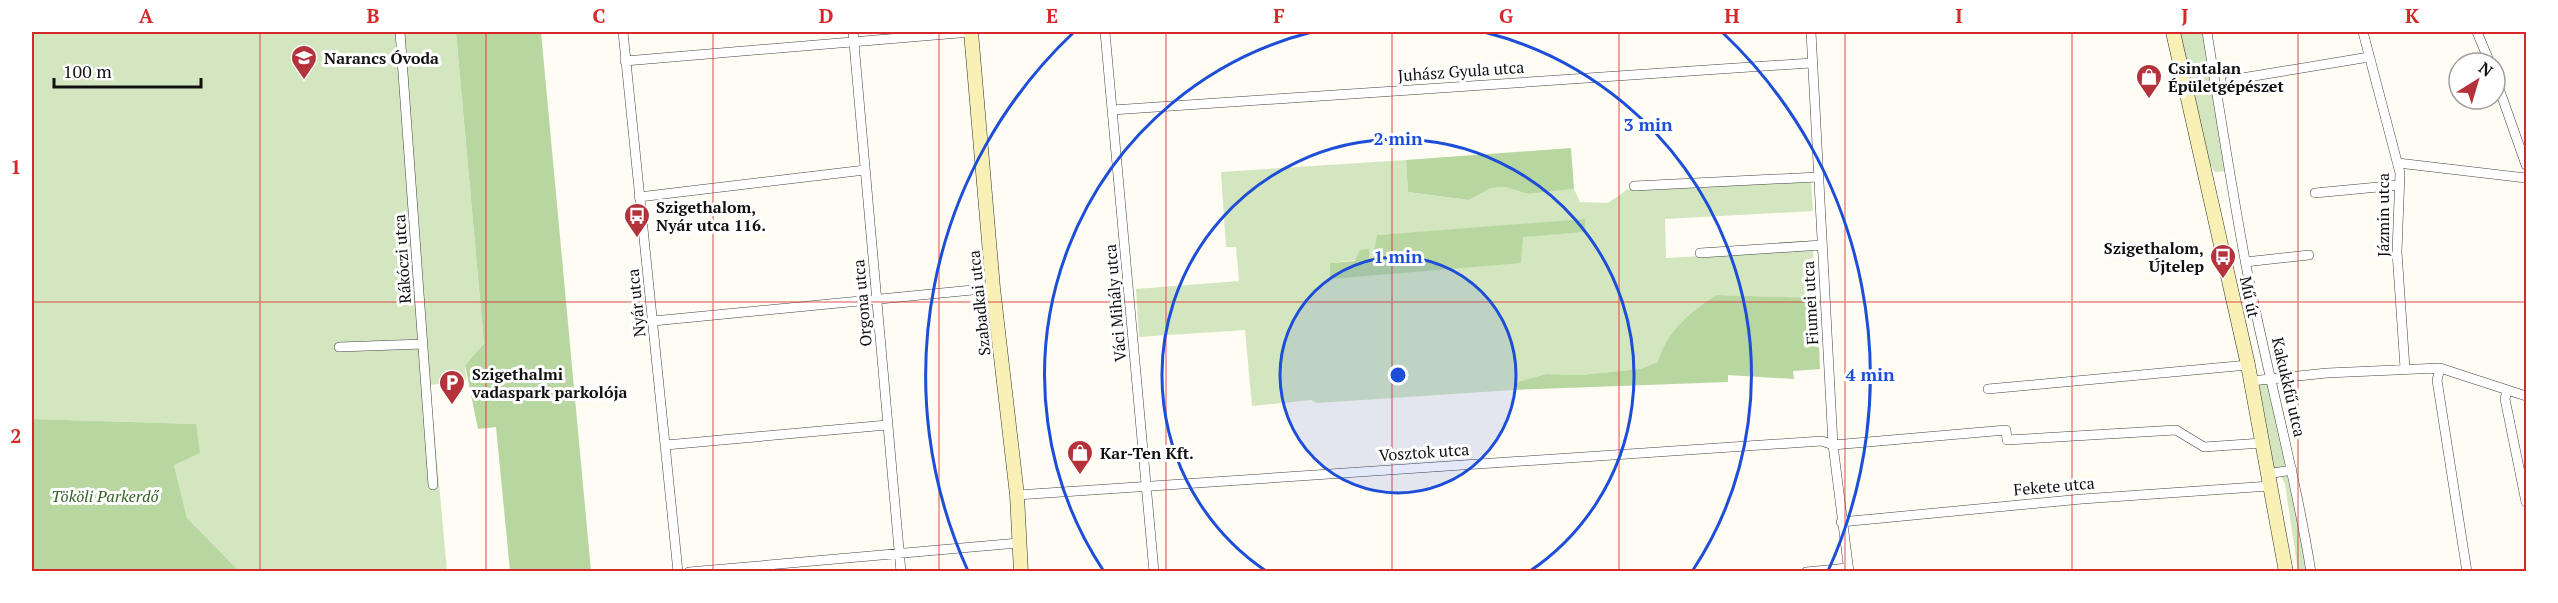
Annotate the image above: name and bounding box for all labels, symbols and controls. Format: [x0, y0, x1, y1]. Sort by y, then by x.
text: A [139, 2, 154, 29]
text: B [367, 2, 380, 29]
text: C [592, 2, 606, 29]
text: D [819, 2, 833, 29]
text: E [1046, 2, 1058, 29]
text: F [1273, 2, 1285, 29]
text: G [1499, 2, 1513, 29]
text: H [1724, 2, 1740, 29]
text: I [1955, 2, 1963, 29]
text: J [2181, 2, 2189, 29]
text: K [2405, 2, 2420, 29]
school or university icon: Narancs Óvoda [289, 43, 319, 81]
place label: Narancs Óvoda [324, 47, 439, 69]
scale bar [54, 51, 201, 89]
north arrow [2447, 51, 2507, 111]
street label: Juhász Gyula utca [1397, 56, 1525, 86]
place label: Csintalan Épületgépészet [2168, 57, 2284, 97]
text: N [2475, 57, 2497, 81]
text: 100 m [63, 59, 112, 83]
shop icon: Csintalan Épületgépészet [2134, 62, 2164, 100]
text: 3 min [1623, 112, 1673, 136]
text: 2 min [1373, 126, 1423, 150]
text: 1 [10, 153, 22, 180]
street label: Jázmin utca [2372, 173, 2394, 257]
place label: Szigethalom, Nyár utca 116. [656, 196, 766, 236]
bus stop icon: Szigethalom, Nyár utca 116. [622, 201, 652, 239]
street label: Rákóczi utca [388, 214, 416, 304]
place label: Szigethalom, Újtelep [2104, 237, 2204, 277]
bus stop icon: Szigethalom, Újtelep [2208, 242, 2238, 280]
street label: Váci Mihály utca [1099, 243, 1131, 363]
text: 1 min [1373, 244, 1423, 268]
street label: Szabadkai utca [963, 249, 995, 357]
street label: Orgona utca [847, 259, 877, 347]
street label: Fiumei utca [1797, 261, 1823, 345]
street label: Nyár utca [621, 268, 651, 338]
street label: Mű út [2235, 274, 2265, 320]
street label: Kakukkfű utca [2267, 335, 2311, 439]
text: 4 min [1845, 362, 1895, 386]
place label: Szigethalmi vadaspark parkolója [471, 363, 628, 403]
centre of rings [1388, 365, 1408, 385]
parking icon: Szigethalmi vadaspark parkolója [437, 368, 467, 406]
text: 2 [10, 422, 22, 449]
shop icon: Kar-Ten Kft. [1065, 438, 1095, 476]
street label: Vosztok utca [1378, 438, 1470, 466]
place label: Kar-Ten Kft. [1100, 442, 1194, 464]
street label: Fekete utca [2012, 471, 2096, 501]
park label: Tököli Parkerdő [51, 485, 159, 507]

